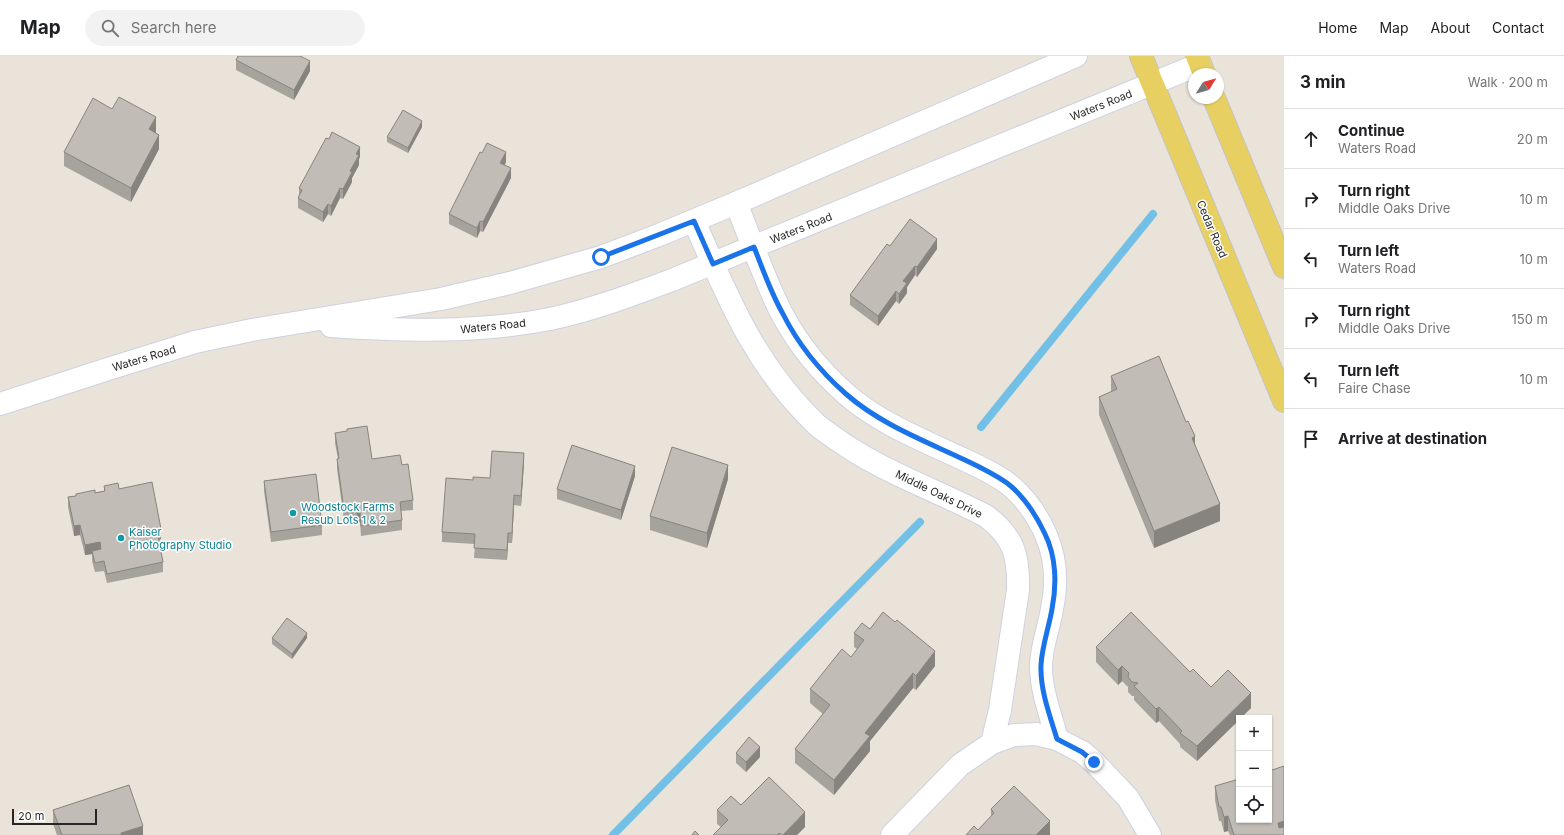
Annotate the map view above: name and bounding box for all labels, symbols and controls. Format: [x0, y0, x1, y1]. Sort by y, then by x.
search box [85, 10, 365, 46]
text: Map [20, 16, 61, 39]
icon: search [99, 17, 121, 39]
text: Search here [131, 18, 216, 37]
text: Home [1318, 19, 1357, 36]
text: Map [1379, 19, 1409, 36]
text: About [1431, 19, 1470, 36]
text: Contact [1492, 19, 1544, 36]
north arrow [1188, 68, 1224, 104]
text: 3 min [1300, 72, 1346, 92]
text: Walk · 200 m [1468, 74, 1548, 90]
street label: Waters Road [1068, 86, 1134, 124]
text: Continue [1338, 121, 1405, 140]
icon: ahead [1300, 128, 1322, 150]
text: 20 m [1517, 131, 1548, 147]
text: Waters Road [1338, 140, 1416, 156]
text: Turn right [1338, 181, 1410, 200]
icon: right [1300, 188, 1322, 210]
text: 10 m [1519, 191, 1548, 207]
street label: Cedar Road [1194, 198, 1230, 260]
text: Middle Oaks Drive [1338, 200, 1450, 216]
street label: Waters Road [768, 209, 834, 247]
text: Turn left [1338, 241, 1399, 260]
route start [592, 248, 610, 266]
icon: left [1300, 248, 1322, 270]
text: 10 m [1519, 251, 1548, 267]
text: Waters Road [1338, 260, 1416, 276]
text: Turn right [1338, 301, 1410, 320]
icon: right [1300, 308, 1322, 330]
text: 150 m [1512, 311, 1548, 327]
street label: Waters Road [459, 316, 527, 336]
text: Middle Oaks Drive [1338, 320, 1450, 336]
street label: Waters Road [110, 342, 178, 374]
text: Turn left [1338, 361, 1399, 380]
icon: left [1300, 368, 1322, 390]
text: 10 m [1519, 371, 1548, 387]
text: Faire Chase [1338, 380, 1411, 396]
icon: arrive [1300, 428, 1322, 450]
text: Arrive at destination [1338, 429, 1487, 448]
street label: Middle Oaks Drive [893, 467, 985, 521]
place label: Woodstock Farms Resub Lots 1 & 2 [301, 500, 395, 527]
marker: Woodstock Farms Resub Lots 1 & 2 [288, 508, 298, 518]
place label: Kaiser Photography Studio [129, 525, 232, 552]
marker: Kaiser Photography Studio [116, 533, 126, 543]
map controls [1236, 715, 1272, 823]
button: + [1236, 715, 1272, 751]
button: − [1236, 751, 1272, 787]
route end [1085, 753, 1103, 771]
button: locate [1236, 787, 1272, 823]
scale bar [12, 807, 97, 826]
text: 20 m [18, 809, 44, 823]

